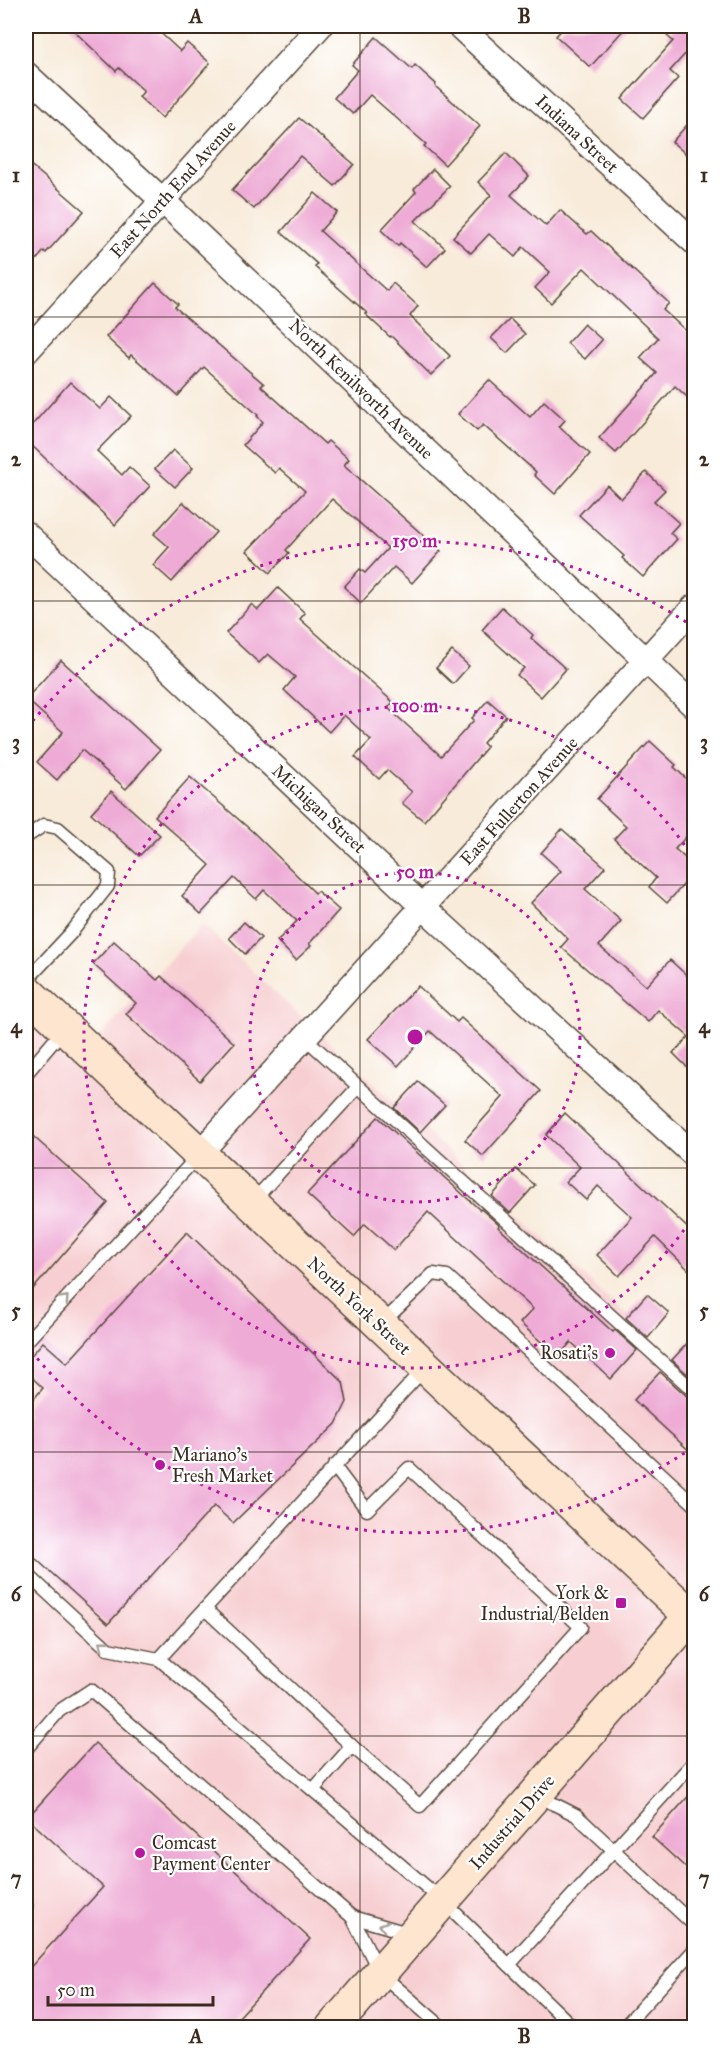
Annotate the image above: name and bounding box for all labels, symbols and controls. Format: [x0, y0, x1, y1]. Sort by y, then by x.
text: A [187, 4, 203, 28]
text: B [517, 4, 531, 28]
street label: Indiana Street [531, 90, 623, 178]
street label: East North End Avenue [105, 115, 241, 263]
text: 1 [12, 163, 20, 187]
text: 1 [700, 163, 708, 187]
street label: North Kenilworth Avenue [284, 314, 438, 464]
text: 2 [11, 447, 22, 471]
text: 2 [699, 447, 710, 471]
text: 150 m [393, 530, 438, 552]
text: 100 m [392, 695, 439, 717]
text: 3 [12, 730, 20, 755]
text: 3 [700, 730, 708, 755]
street label: East Fullerton Avenue [455, 732, 583, 870]
street label: Michigan Street [267, 760, 371, 859]
text: 50 m [396, 861, 435, 883]
text: 4 [10, 1014, 22, 1039]
text: 4 [698, 1014, 710, 1039]
centre of rings [405, 1027, 425, 1047]
street label: North York Street [302, 1252, 416, 1360]
one-way arrow [58, 1295, 69, 1306]
text: 5 [11, 1298, 21, 1322]
text: 5 [699, 1298, 709, 1322]
place label: Rosati's [540, 1342, 598, 1364]
marker: Rosati's [603, 1346, 617, 1360]
place label: Mariano's Fresh Market [172, 1444, 273, 1487]
marker: Mariano's Fresh Market [153, 1458, 167, 1472]
text: 6 [11, 1582, 23, 1606]
place label: York & Industrial/Belden [480, 1582, 609, 1625]
text: 6 [699, 1582, 711, 1606]
marker: York & Industrial/Belden [614, 1596, 628, 1610]
one-way arrow [99, 1640, 110, 1651]
street label: Industrial Drive [465, 1770, 559, 1874]
place label: Comcast Payment Center [152, 1832, 271, 1875]
marker: Comcast Payment Center [133, 1846, 147, 1860]
text: 7 [11, 1866, 22, 1890]
text: 7 [699, 1866, 710, 1890]
one-way arrow [378, 1921, 389, 1933]
scale bar [48, 1969, 213, 2007]
text: 50 m [57, 1979, 95, 2001]
text: A [187, 2024, 203, 2048]
text: B [517, 2024, 531, 2048]

